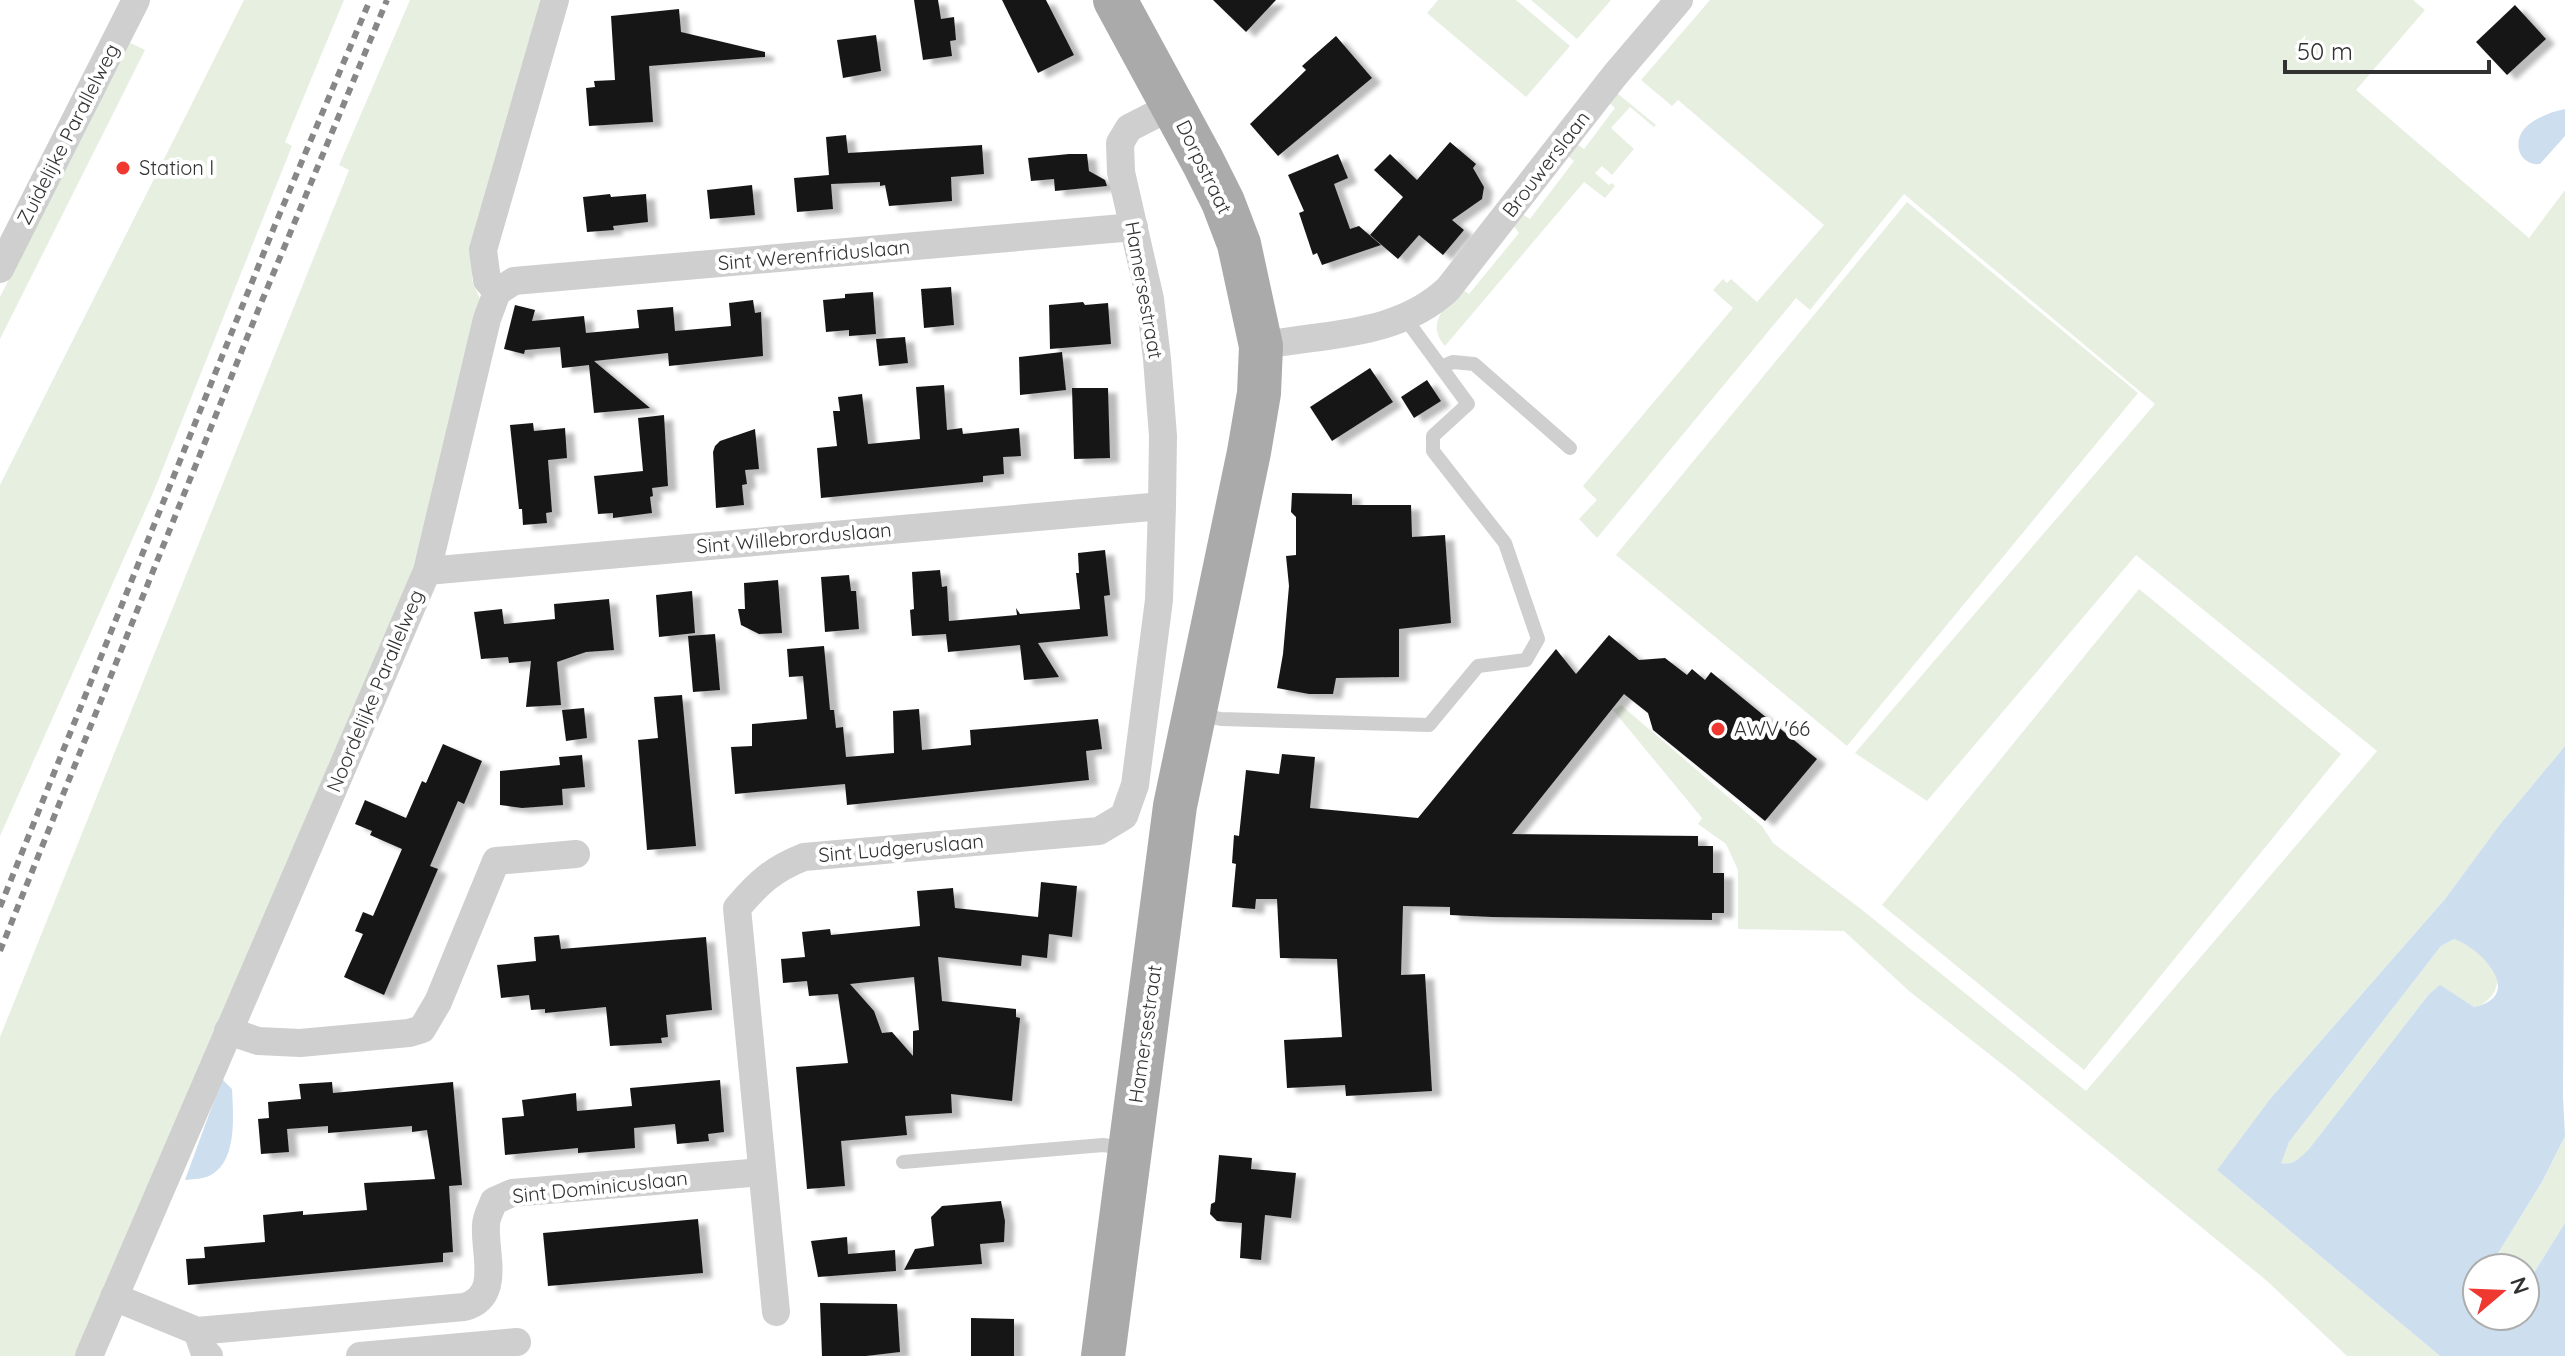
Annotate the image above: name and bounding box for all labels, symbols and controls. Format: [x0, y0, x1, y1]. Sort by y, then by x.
scale bar [2285, 24, 2489, 74]
text: 50 m [2297, 36, 2353, 66]
street label: Zuidelijke Parallelweg [11, 39, 124, 229]
street label: Brouwerslaan [1496, 106, 1595, 222]
street label: Dorpstraat [1171, 116, 1238, 218]
place label: Station I [139, 155, 214, 180]
marker: Station I [114, 159, 132, 177]
street label: Hamersestraat [1120, 219, 1169, 361]
street label: Sint Werenfriduslaan [717, 234, 911, 275]
street label: Sint Willebrorduslaan [695, 517, 893, 558]
street label: Noordelijke Parallelweg [321, 586, 429, 796]
place label: AWV '66 [1734, 716, 1810, 741]
marker: AWV '66 [1709, 720, 1727, 738]
street label: Sint Ludgeruslaan [817, 828, 985, 867]
street label: Hamersestraat [1122, 963, 1167, 1105]
street label: Sint Dominicuslaan [511, 1165, 689, 1208]
north arrow [2461, 1252, 2541, 1332]
text: N [2504, 1273, 2536, 1298]

